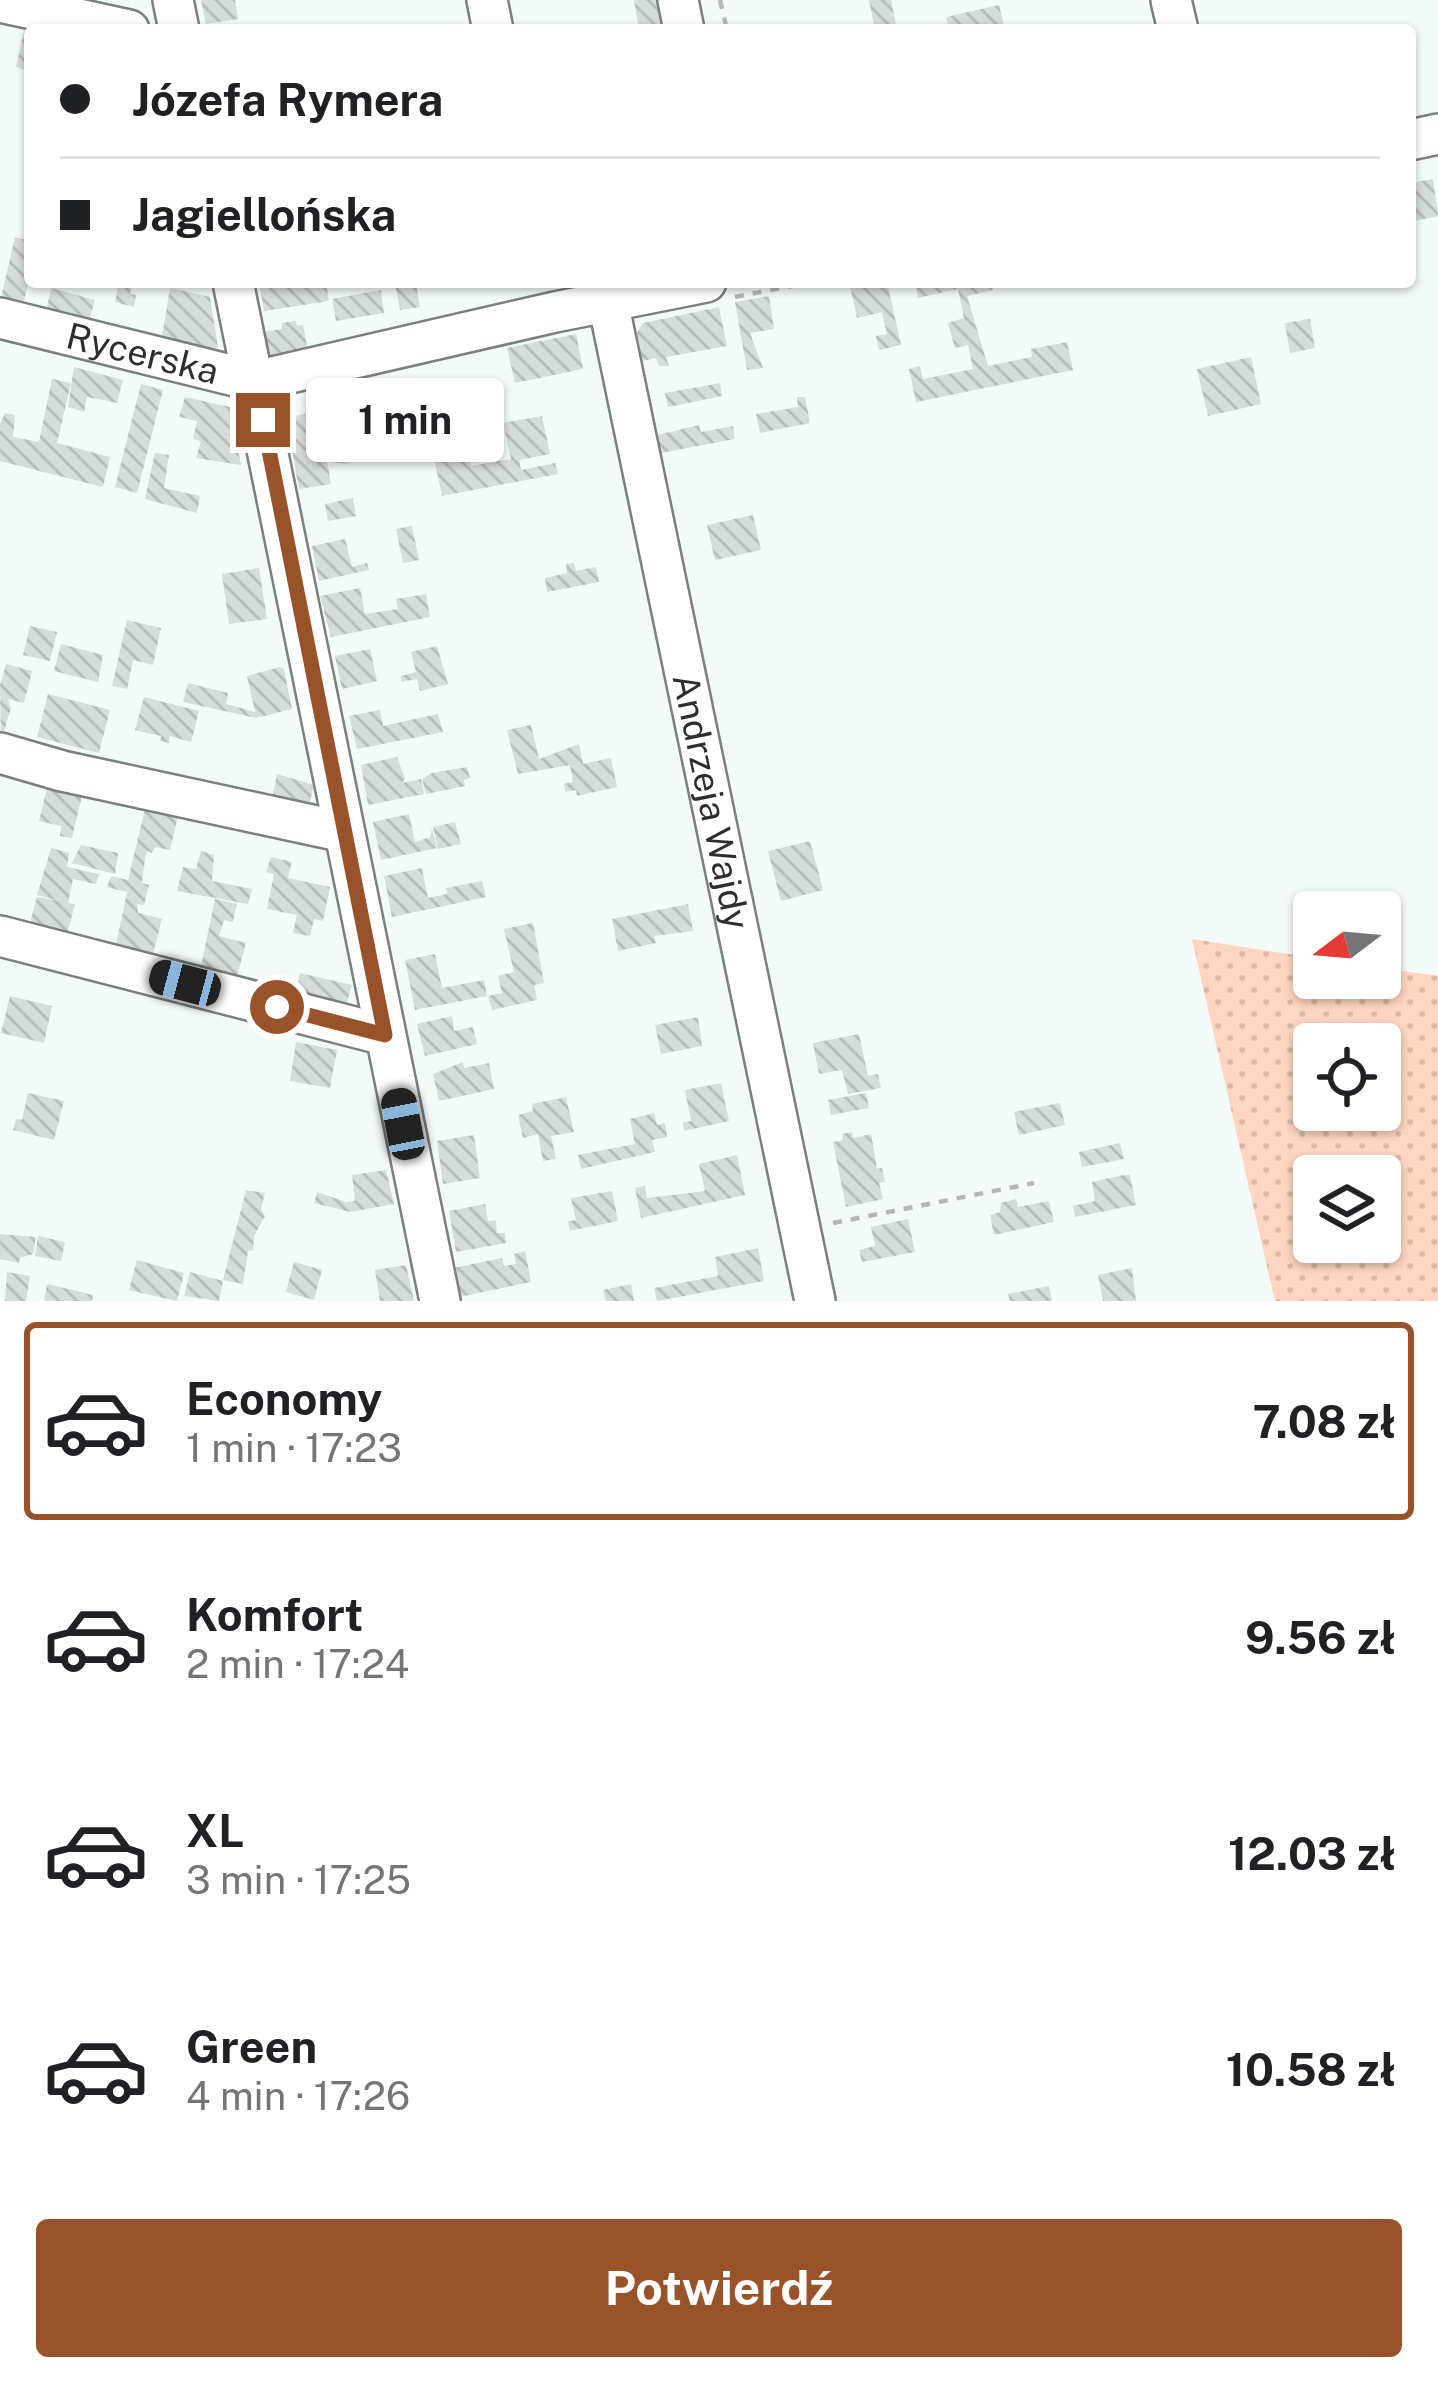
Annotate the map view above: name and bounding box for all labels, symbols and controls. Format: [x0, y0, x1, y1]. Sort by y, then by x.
text: Józefa Rymera [132, 73, 443, 126]
text: Jagiellońska [132, 188, 396, 241]
street label: Rycerska [62, 314, 223, 392]
callout: 1 min [305, 378, 503, 462]
route end [236, 393, 290, 447]
text: 1 min [358, 397, 452, 443]
street label: Andrzeja Wajdy [665, 670, 758, 933]
north arrow [1293, 891, 1401, 999]
map controls [1293, 891, 1401, 1263]
car [146, 956, 224, 1010]
route start [250, 980, 304, 1034]
button: locate [1293, 1023, 1401, 1131]
car [378, 1085, 428, 1163]
button: layers [1293, 1155, 1401, 1263]
icon: car [42, 1367, 150, 1475]
text: Economy [186, 1372, 382, 1425]
text: 7.08 zł [1253, 1395, 1396, 1448]
text: 1 min · 17:23 [186, 1425, 402, 1471]
icon: car [42, 1583, 150, 1691]
text: Komfort [186, 1588, 363, 1641]
text: 9.56 zł [1245, 1611, 1396, 1664]
text: 2 min · 17:24 [186, 1641, 409, 1687]
icon: car [42, 1799, 150, 1907]
text: XL [186, 1804, 244, 1857]
text: 12.03 zł [1228, 1827, 1396, 1880]
text: 3 min · 17:25 [186, 1857, 411, 1903]
icon: car [42, 2015, 150, 2123]
text: Green [186, 2020, 317, 2073]
text: 10.58 zł [1226, 2043, 1396, 2096]
text: 4 min · 17:26 [186, 2073, 410, 2119]
button: Potwierdź [36, 2219, 1402, 2357]

